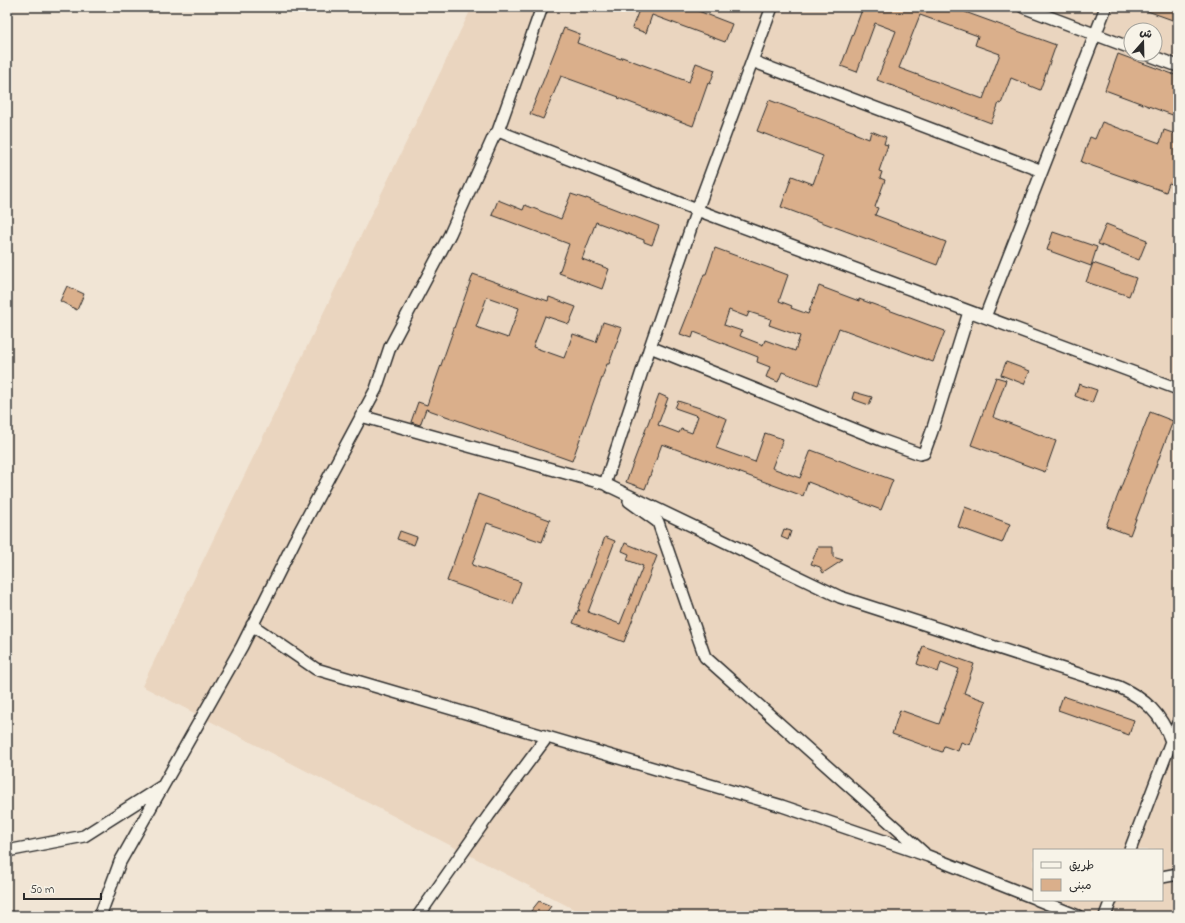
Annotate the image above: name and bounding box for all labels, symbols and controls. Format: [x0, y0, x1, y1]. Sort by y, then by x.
north arrow [1123, 22, 1163, 62]
text: ش [1138, 24, 1155, 43]
legend [1033, 849, 1163, 901]
text: طريق [1069, 857, 1094, 875]
scale bar [24, 875, 101, 901]
text: مبنى [1069, 877, 1092, 895]
text: 50 m [30, 881, 54, 899]

